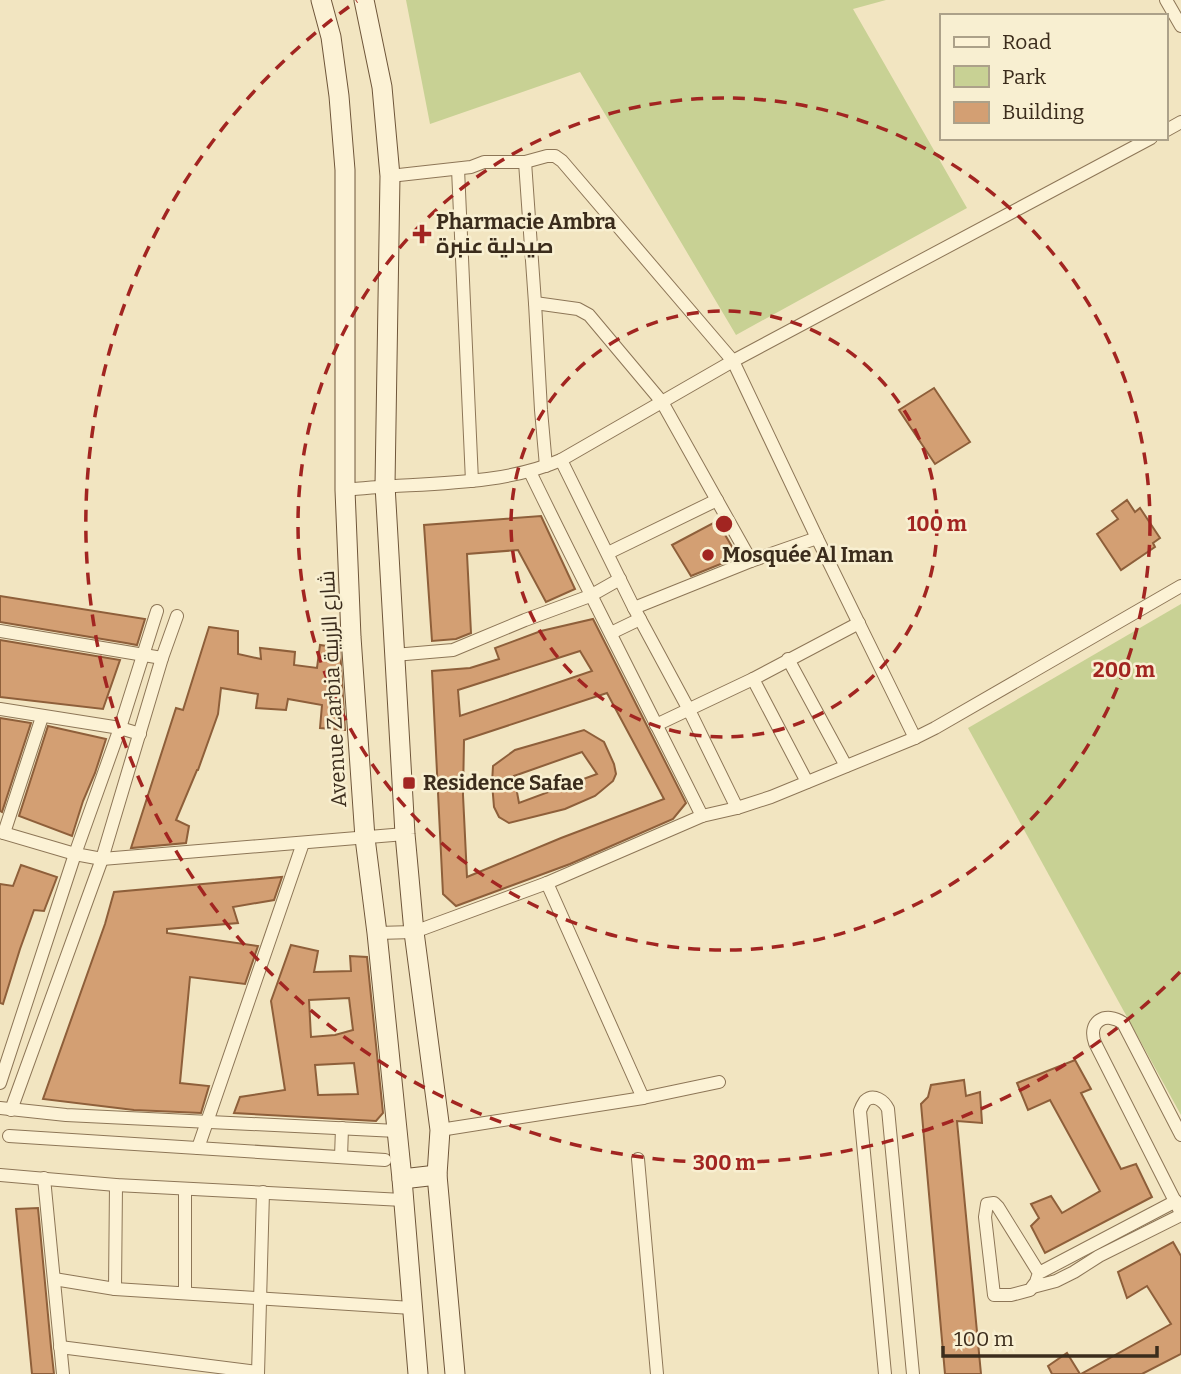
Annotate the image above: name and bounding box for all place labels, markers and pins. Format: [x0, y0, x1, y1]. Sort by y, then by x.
place label: Pharmacie Ambra صيدلية عنبرة [436, 209, 616, 259]
marker: Pharmacie Ambra صيدلية عنبرة [414, 226, 430, 242]
centre of rings [712, 512, 736, 536]
place label: Mosquée Al Iman [722, 542, 894, 568]
marker: Mosquée Al Iman [700, 547, 716, 563]
place label: Residence Safae [423, 770, 584, 796]
marker: Residence Safae [401, 775, 417, 791]

